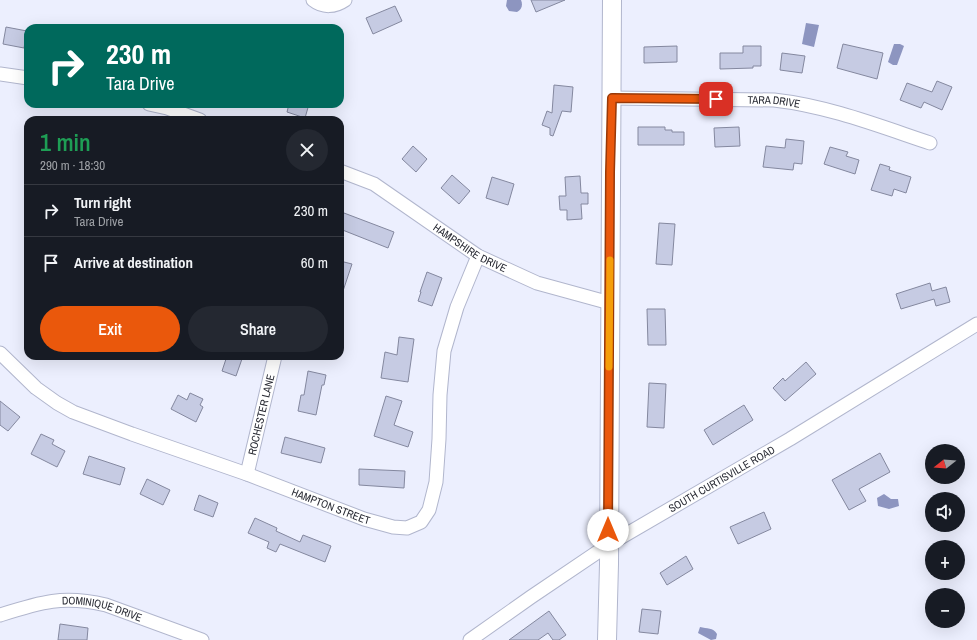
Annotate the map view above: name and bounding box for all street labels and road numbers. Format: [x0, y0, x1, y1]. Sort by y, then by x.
street label: TARA DRIVE [747, 93, 801, 111]
street label: HAMPSHIRE DRIVE [431, 220, 509, 275]
street label: ROCHESTER LANE [245, 373, 277, 457]
street label: SOUTH CURTISVILLE ROAD [666, 442, 777, 515]
street label: HAMPTON STREET [290, 485, 372, 528]
street label: DOMINIQUE DRIVE [62, 593, 144, 625]

